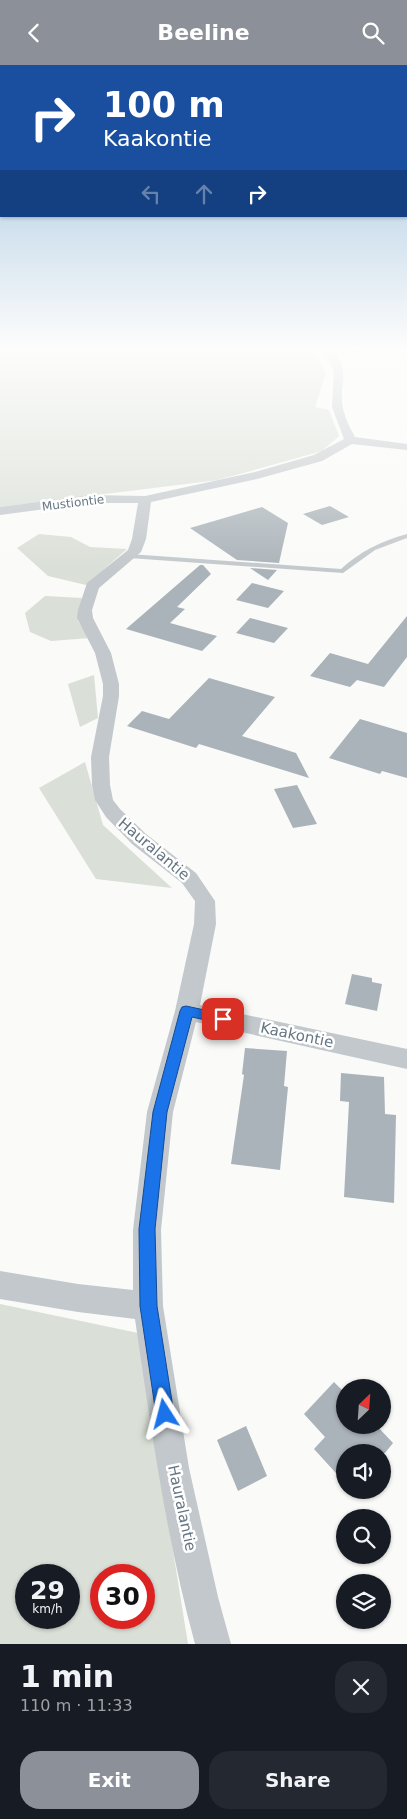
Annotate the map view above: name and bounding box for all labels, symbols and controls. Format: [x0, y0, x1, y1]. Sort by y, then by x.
icon: back [20, 19, 48, 47]
icon: search [359, 19, 387, 47]
text: Beeline [157, 20, 250, 45]
icon: right [20, 85, 85, 150]
text: 100 m [103, 85, 225, 125]
text: Kaakontie [103, 126, 212, 151]
icon: left [137, 180, 165, 208]
icon: ahead [190, 180, 218, 208]
icon: right [243, 180, 271, 208]
street label: Mustiontie [41, 492, 105, 514]
street label: Hauralantie [115, 814, 193, 884]
pin [202, 998, 244, 1040]
icon: arrive [209, 1005, 237, 1033]
street label: Kaakontie [259, 1018, 335, 1052]
north arrow [336, 1379, 391, 1434]
map controls [336, 1379, 391, 1629]
position arrow [138, 1387, 190, 1439]
button: sound [336, 1444, 391, 1499]
street label: Hauralantie [164, 1463, 200, 1553]
button: search [336, 1509, 391, 1564]
speed limit sign: 30 [90, 1564, 155, 1629]
button: layers [336, 1574, 391, 1629]
text: 29 [30, 1576, 65, 1605]
text: km/h [32, 1602, 63, 1616]
text: 1 min [20, 1659, 114, 1694]
button: close [335, 1661, 387, 1713]
text: 110 m · 11:33 [20, 1696, 133, 1715]
button: Exit [20, 1751, 199, 1809]
button: Share [209, 1751, 387, 1809]

